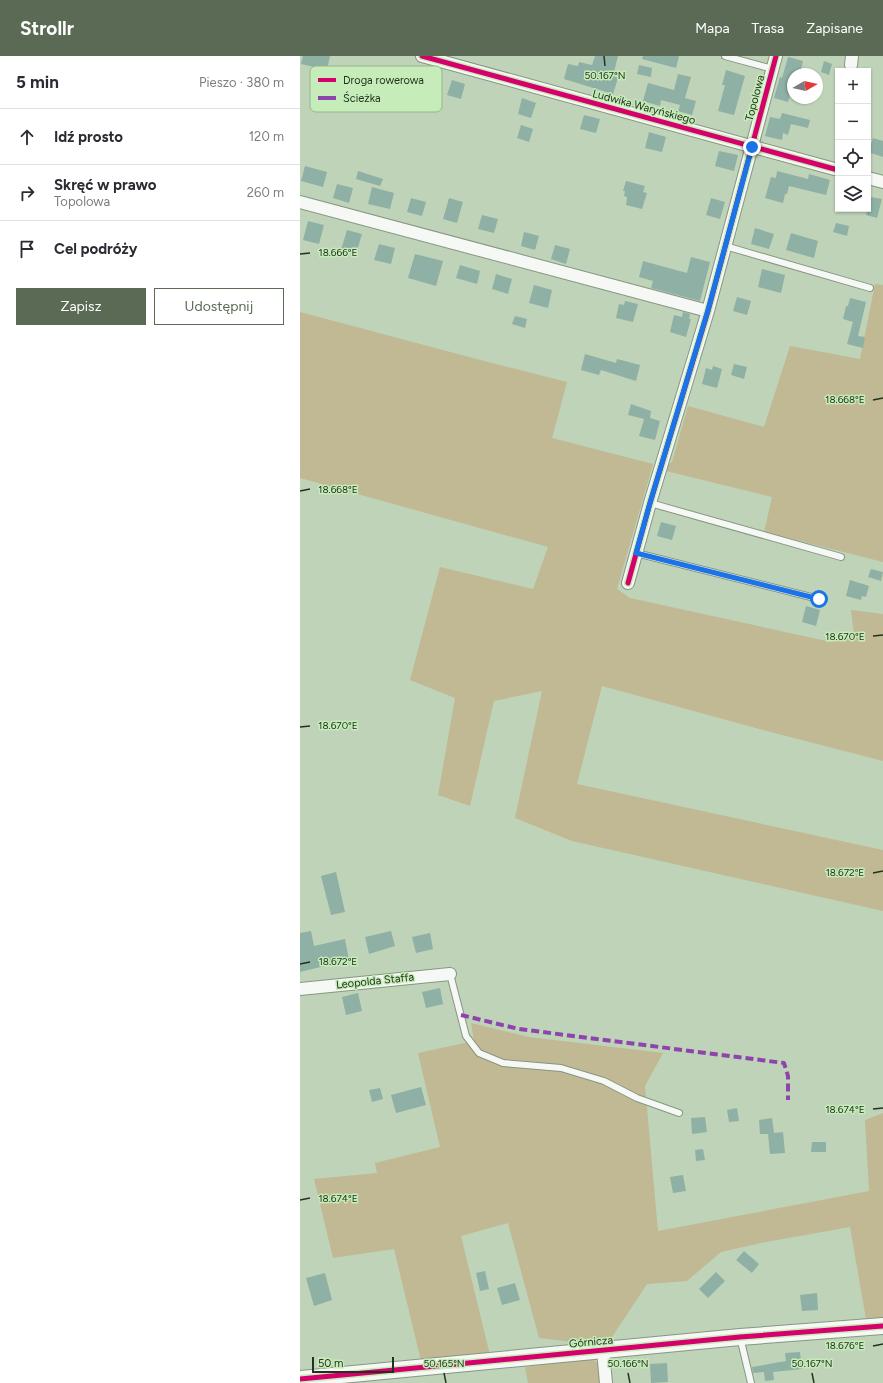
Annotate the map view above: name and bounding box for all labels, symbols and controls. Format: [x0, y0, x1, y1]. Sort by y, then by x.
text: Strollr [20, 17, 74, 40]
text: Mapa [695, 20, 730, 37]
text: Trasa [752, 20, 784, 37]
text: Zapisane [806, 20, 863, 37]
legend [310, 66, 442, 112]
north arrow [787, 68, 823, 104]
map controls [835, 68, 871, 212]
button: + [835, 68, 871, 104]
text: 50.167°N [585, 69, 625, 82]
text: 5 min [16, 72, 59, 92]
street label: Topolowa [743, 73, 767, 123]
text: Droga rowerowa [343, 74, 424, 87]
text: Pieszo · 380 m [199, 75, 284, 90]
street label: Ludwika Waryńskiego [591, 87, 697, 127]
text: Ścieżka [343, 91, 381, 105]
button: − [835, 104, 871, 140]
icon: ahead [16, 126, 38, 148]
text: Idź prosto [54, 128, 123, 146]
text: 120 m [249, 129, 284, 144]
route end [743, 138, 761, 156]
button: locate [835, 140, 871, 176]
text: Skręć w prawo [54, 176, 157, 194]
button: layers [835, 176, 871, 212]
icon: right [16, 182, 38, 204]
text: 260 m [247, 185, 284, 200]
text: Topolowa [54, 194, 110, 209]
icon: arrive [16, 238, 38, 260]
text: Cel podróży [54, 240, 137, 258]
text: 18.666°E [319, 246, 358, 259]
button: Zapisz [16, 288, 146, 325]
button: Udostępnij [154, 288, 284, 325]
text: 18.668°E [825, 393, 865, 406]
text: 18.668°E [318, 483, 358, 496]
route start [810, 590, 828, 608]
text: 18.670°E [825, 630, 865, 643]
text: 18.670°E [318, 719, 358, 732]
text: 18.672°E [826, 866, 864, 879]
text: 18.672°E [319, 955, 357, 968]
street label: Leopolda Staffa [335, 970, 415, 992]
text: 18.674°E [825, 1103, 865, 1116]
text: 18.674°E [318, 1192, 358, 1205]
street label: Górnicza [568, 1334, 614, 1350]
text: 18.676°E [826, 1339, 864, 1352]
scale bar [312, 1355, 394, 1374]
text: 50 m [318, 1357, 343, 1370]
text: 50.165°N [423, 1357, 465, 1370]
text: 50.166°N [607, 1357, 649, 1370]
text: 50.167°N [792, 1357, 832, 1370]

